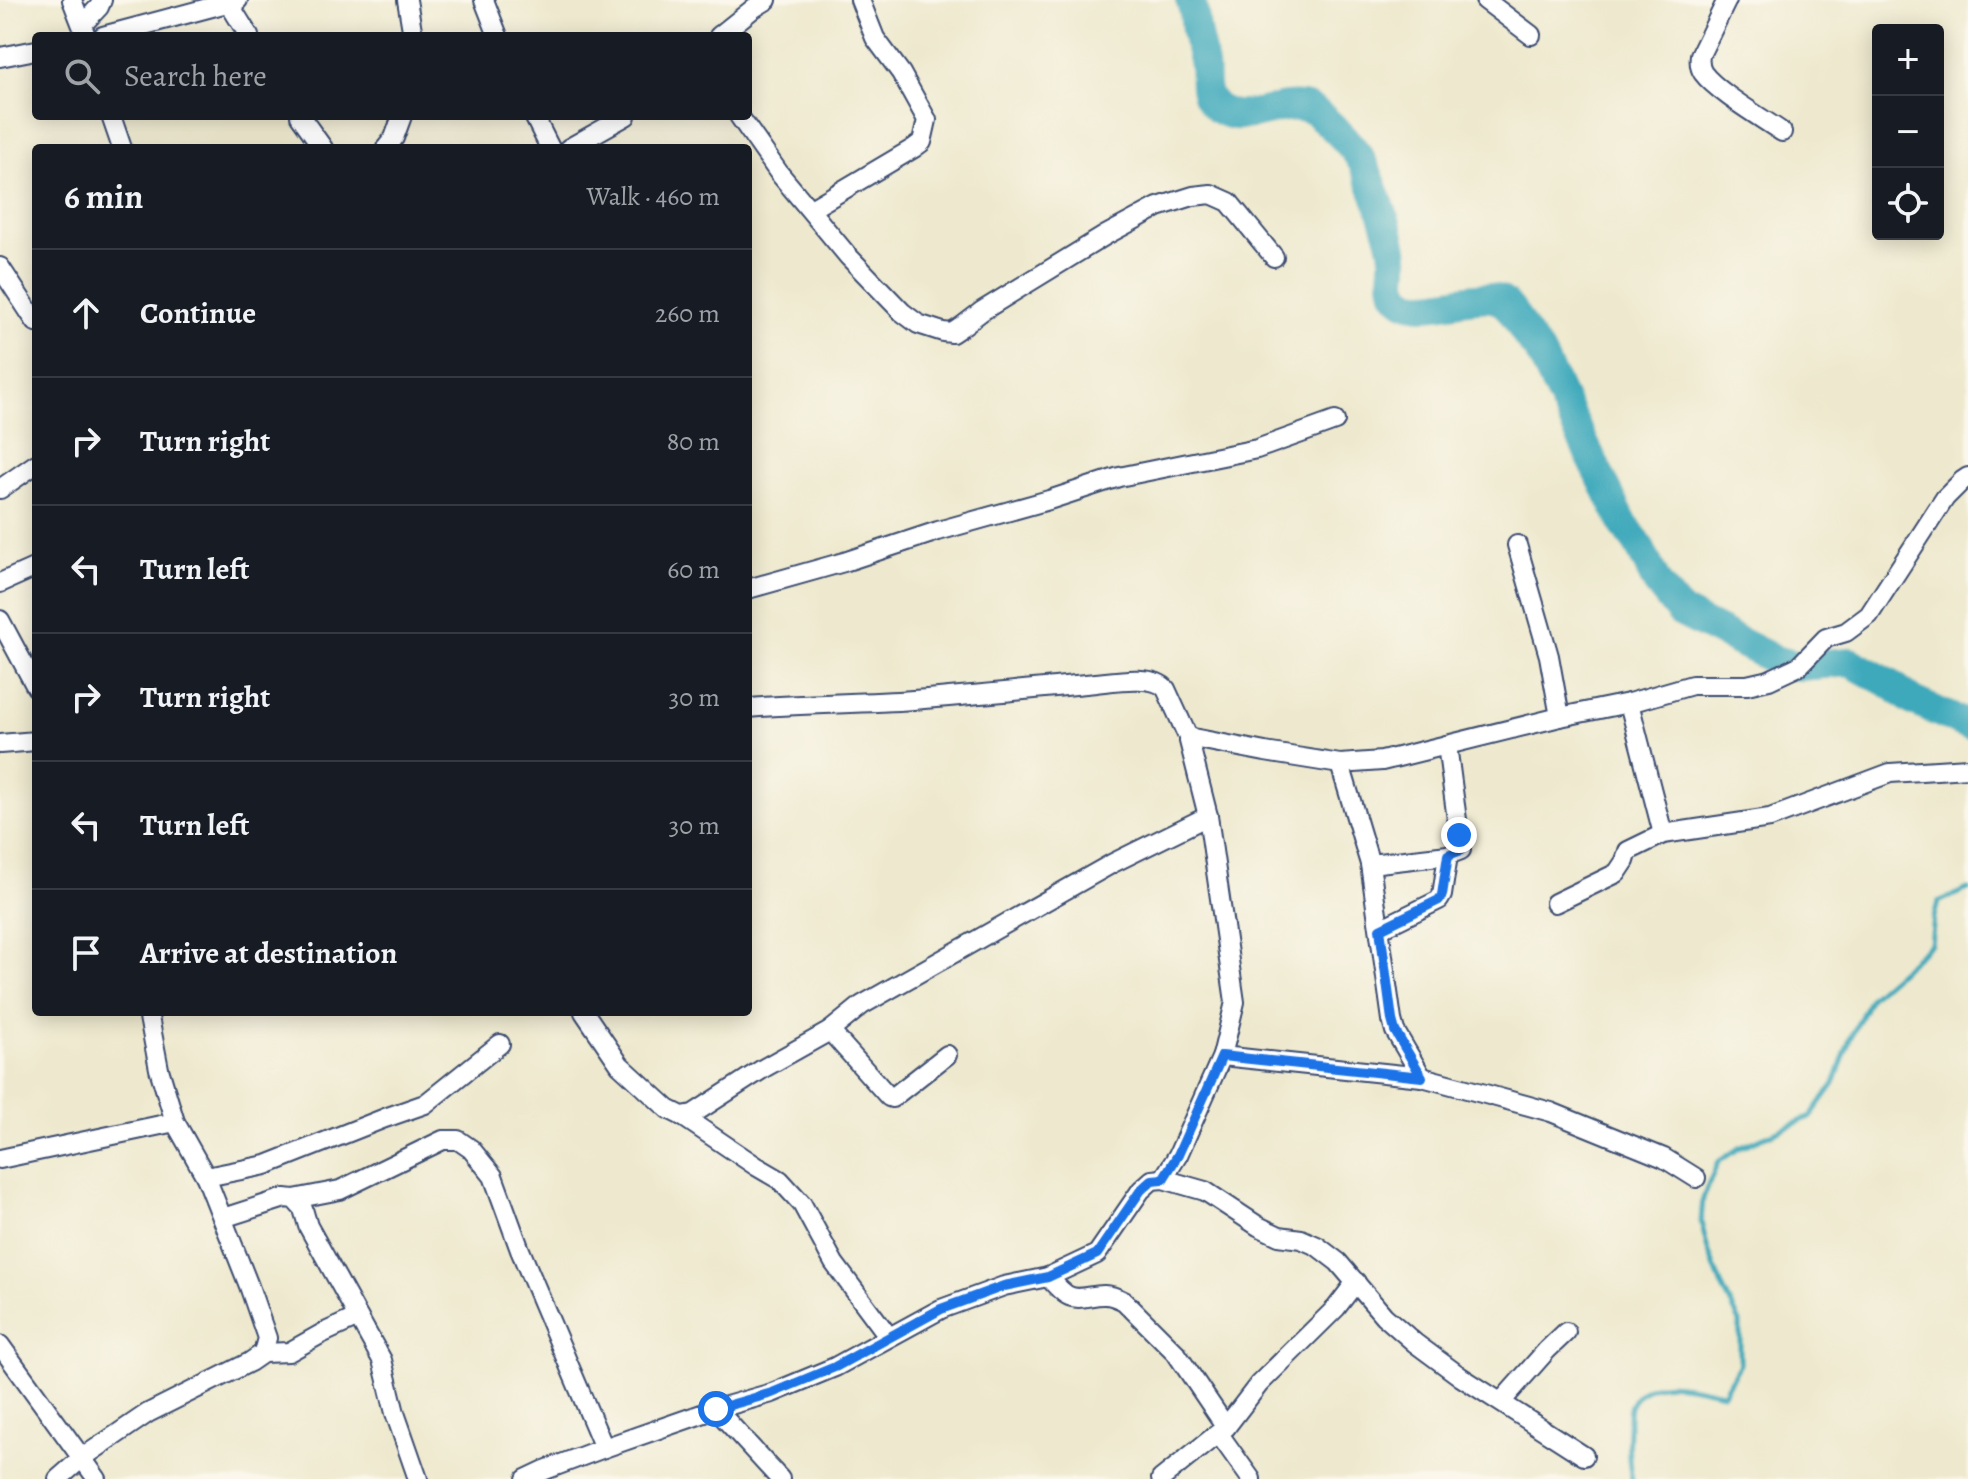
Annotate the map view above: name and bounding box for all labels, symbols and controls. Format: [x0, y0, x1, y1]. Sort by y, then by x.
map controls [1872, 24, 1944, 240]
button: + [1872, 24, 1944, 96]
search box [32, 32, 752, 120]
icon: search [60, 54, 104, 98]
text: Search here [124, 56, 267, 96]
button: − [1872, 96, 1944, 168]
button: locate [1872, 168, 1944, 240]
text: 6 min [64, 173, 143, 220]
text: Walk · 460 m [587, 179, 720, 214]
icon: ahead [64, 291, 108, 335]
text: Continue [140, 293, 256, 333]
text: 260 m [655, 296, 720, 331]
icon: right [64, 419, 108, 463]
text: Turn right [140, 421, 270, 461]
text: 80 m [667, 424, 720, 459]
icon: left [64, 547, 108, 591]
text: Turn left [140, 549, 249, 589]
text: 60 m [667, 552, 720, 587]
icon: right [64, 675, 108, 719]
text: Turn right [140, 677, 270, 717]
text: 30 m [669, 680, 720, 715]
icon: left [64, 803, 108, 847]
text: Turn left [140, 805, 249, 845]
text: 30 m [669, 808, 720, 843]
route end [1441, 817, 1477, 853]
icon: arrive [64, 931, 108, 975]
text: Arrive at destination [140, 933, 397, 973]
route start [698, 1391, 734, 1427]

